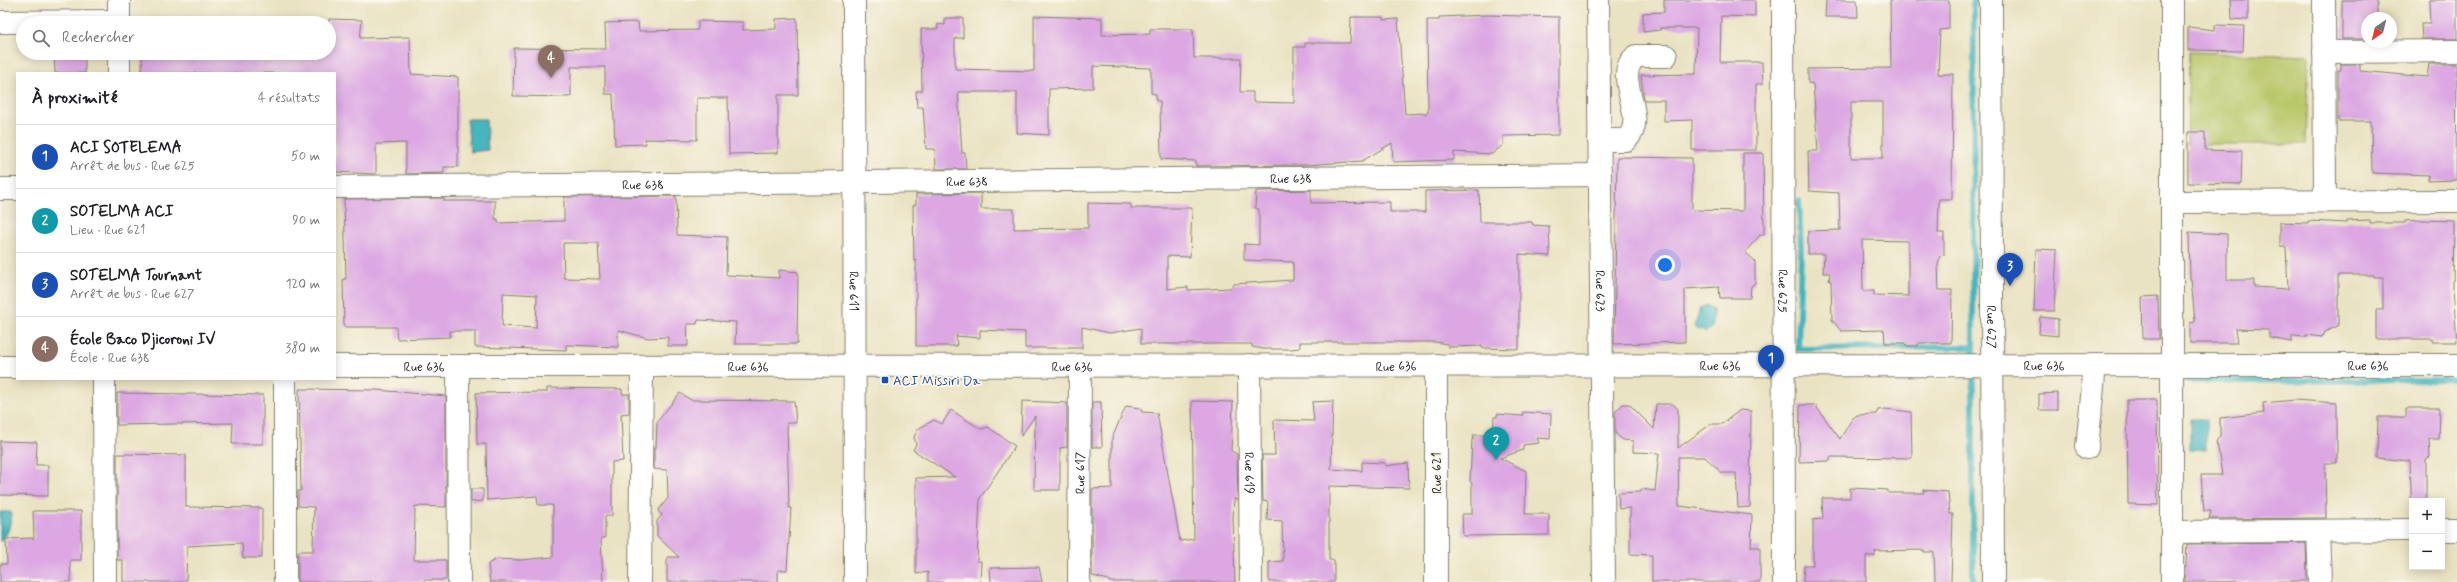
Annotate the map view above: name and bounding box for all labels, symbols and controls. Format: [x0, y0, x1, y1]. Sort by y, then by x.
north arrow [2361, 12, 2397, 48]
search box [16, 16, 336, 60]
icon: search [30, 27, 52, 49]
text: Rechercher [62, 28, 135, 48]
pin: 4 [538, 45, 564, 78]
text: À proximité [32, 87, 117, 109]
text: 4 résultats [258, 90, 320, 107]
text: ACI SOTELEMA [70, 138, 182, 158]
text: 1 [42, 148, 48, 165]
text: 50 m [291, 148, 320, 165]
text: Arrêt de bus · Rue 625 [70, 158, 195, 175]
street label: Rue 638 [1270, 171, 1312, 188]
street label: Rue 638 [946, 174, 988, 191]
street label: Rue 638 [622, 177, 664, 194]
text: SOTELMA ACI [70, 202, 174, 222]
text: 2 [42, 212, 48, 229]
text: 90 m [292, 212, 320, 229]
text: Lieu · Rue 621 [70, 222, 145, 239]
pin: 3 [1997, 253, 2023, 286]
your location [1655, 255, 1675, 275]
text: SOTELMA Tournant [70, 266, 202, 286]
street label: Rue 625 [1773, 269, 1791, 313]
street label: Rue 623 [1591, 270, 1608, 313]
street label: Rue 611 [844, 271, 862, 311]
text: 3 [42, 276, 48, 293]
text: 120 m [286, 276, 320, 293]
text: Arrêt de bus · Rue 627 [70, 286, 195, 303]
street label: Rue 627 [1982, 305, 1999, 349]
text: École Baco Djicoroni IV [70, 330, 216, 350]
text: 4 [41, 340, 49, 357]
text: 380 m [285, 340, 320, 357]
pin: 1 [1758, 345, 1784, 378]
text: École · Rue 638 [70, 350, 150, 367]
street label: Rue 636 [1375, 358, 1417, 376]
street label: Rue 636 [1699, 358, 1741, 375]
street label: Rue 636 [2023, 358, 2065, 375]
street label: Rue 636 [2347, 358, 2389, 375]
street label: Rue 636 [403, 359, 445, 376]
street label: Rue 636 [727, 359, 769, 376]
street label: Rue 636 [1051, 359, 1093, 376]
place label: ACI Missiri Da [893, 373, 980, 390]
marker: ACI Missiri Da [880, 375, 890, 385]
pin: 2 [1483, 427, 1509, 460]
street label: Rue 617 [1072, 452, 1090, 494]
street label: Rue 619 [1240, 452, 1257, 494]
street label: Rue 621 [1429, 452, 1446, 494]
map controls [2409, 498, 2445, 570]
button: + [2409, 498, 2445, 534]
button: − [2409, 534, 2445, 570]

